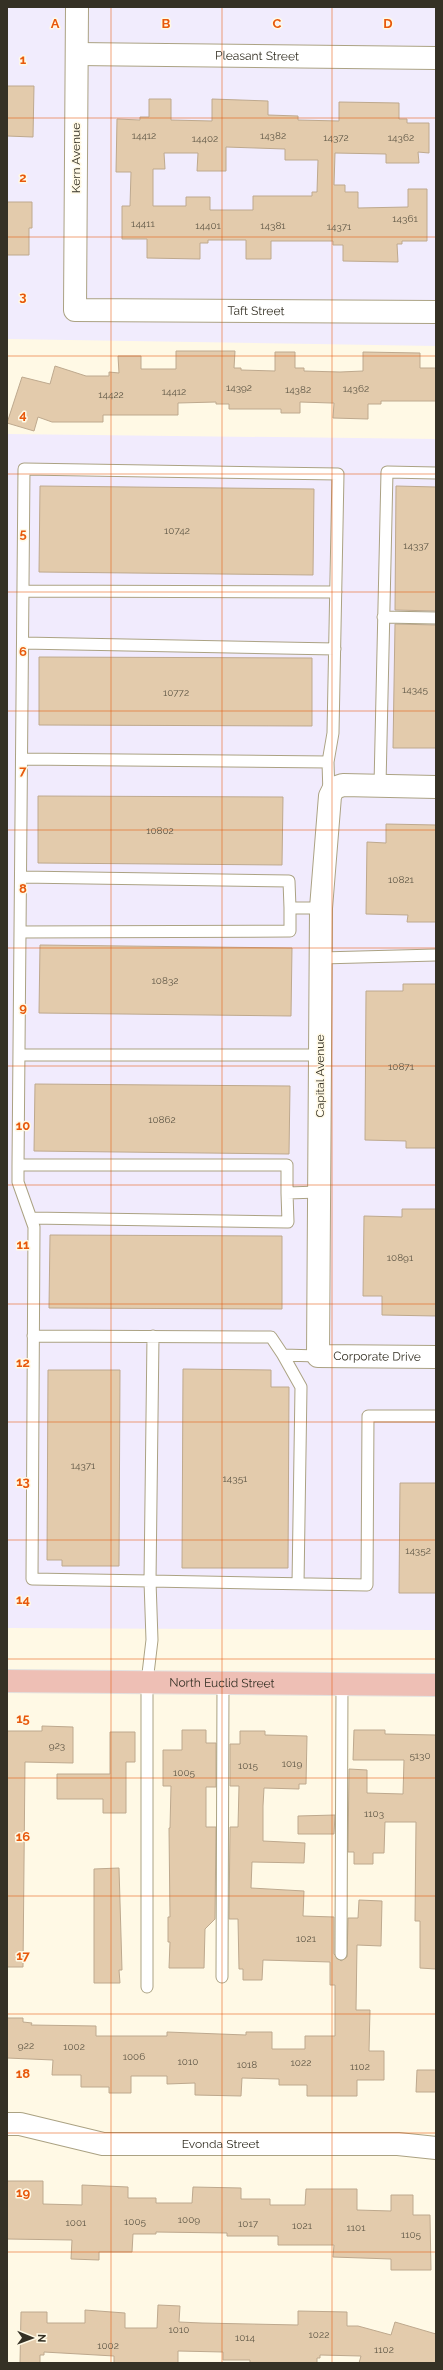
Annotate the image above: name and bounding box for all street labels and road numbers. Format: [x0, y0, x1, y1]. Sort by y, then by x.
street label: Pleasant Street [215, 49, 299, 63]
street label: Kern Avenue [69, 123, 83, 193]
street label: Taft Street [227, 304, 285, 318]
street label: Capital Avenue [313, 1034, 327, 1118]
street label: Corporate Drive [333, 1349, 421, 1364]
street label: North Euclid Street [169, 1676, 275, 1690]
street label: Evonda Street [182, 2137, 260, 2151]

